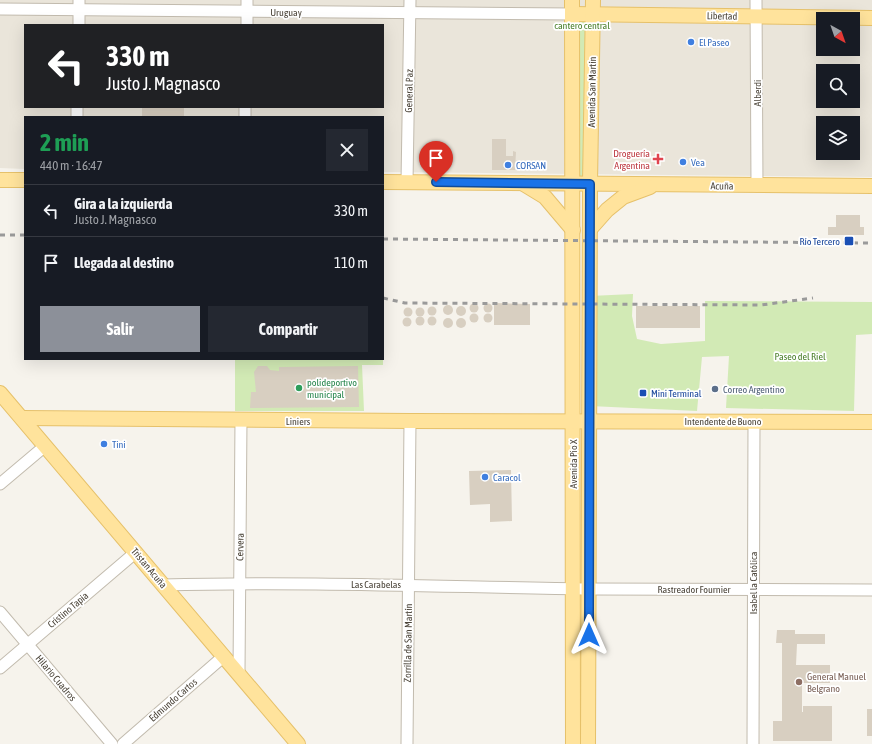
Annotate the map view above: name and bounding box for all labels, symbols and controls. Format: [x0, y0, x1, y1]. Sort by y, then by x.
street label: Uruguay [270, 7, 302, 18]
street label: Libertad [707, 10, 738, 22]
north arrow [816, 12, 860, 56]
map controls [816, 12, 860, 160]
park label: cantero central [554, 20, 610, 31]
marker: El Paseo [686, 37, 696, 47]
place label: El Paseo [699, 37, 730, 48]
icon: left [40, 40, 92, 92]
text: 330 m [106, 40, 169, 72]
street label: Avenida San Martín [586, 56, 598, 127]
button: search [816, 64, 860, 108]
street label: General Paz [403, 69, 415, 113]
text: Justo J. Magnasco [106, 73, 221, 94]
street label: Alberdi [752, 80, 763, 106]
button: layers [816, 116, 860, 160]
text: 2 min [40, 129, 89, 156]
button: close [326, 129, 368, 171]
pin [419, 141, 453, 182]
icon: arrive [425, 147, 447, 169]
place label: Droguería Argentina [613, 148, 650, 171]
marker: Droguería Argentina [653, 154, 663, 164]
marker: Vea [678, 157, 688, 167]
place label: Vea [691, 157, 705, 168]
text: 440 m · 16:47 [40, 158, 103, 173]
marker: CORSAN [503, 160, 513, 170]
place label: CORSAN [516, 160, 546, 171]
street label: Acuña [710, 180, 734, 192]
text: Gira a la izquierda [74, 195, 172, 212]
icon: left [40, 200, 62, 222]
text: 330 m [334, 202, 368, 219]
text: Justo J. Magnasco [74, 212, 157, 227]
marker: Río Tercero [843, 235, 855, 247]
place label: Río Tercero [799, 236, 840, 247]
icon: arrive [40, 252, 62, 274]
text: Llegada al destino [74, 254, 174, 271]
text: 110 m [334, 254, 368, 271]
button: Salir [40, 306, 200, 352]
button: Compartir [208, 306, 368, 352]
park label: Paseo del Riel [774, 351, 826, 362]
place label: polideportivo municipal [307, 377, 357, 400]
marker: polideportivo municipal [294, 383, 304, 393]
marker: Correo Argentino [710, 384, 720, 394]
place label: Correo Argentino [723, 384, 785, 395]
marker: Mini Terminal [638, 388, 648, 398]
place label: Mini Terminal [651, 388, 702, 399]
street label: Liniers [286, 416, 311, 427]
street label: Intendente de Buono [685, 416, 762, 427]
marker: Tini [99, 439, 109, 449]
place label: Tini [112, 439, 126, 450]
street label: Avenida Pio X [568, 439, 579, 488]
marker: Caracol [480, 472, 490, 482]
place label: Caracol [493, 472, 521, 483]
street label: Cervera [234, 533, 246, 561]
street label: Tristan Acuña [129, 546, 169, 591]
street label: Isabel la Católica [748, 551, 759, 614]
street label: Las Carabelas [351, 579, 402, 590]
street label: Rastreador Fournier [658, 584, 731, 595]
street label: Cristino Tapia [46, 590, 91, 630]
street label: Zorrilla de San Martín [402, 603, 414, 682]
position arrow [568, 614, 610, 656]
street label: Hilario Cuadros [34, 653, 79, 704]
place label: General Manuel Belgrano [807, 671, 866, 694]
street label: Edmundo Cartos [147, 676, 199, 724]
marker: General Manuel Belgrano [794, 677, 804, 687]

